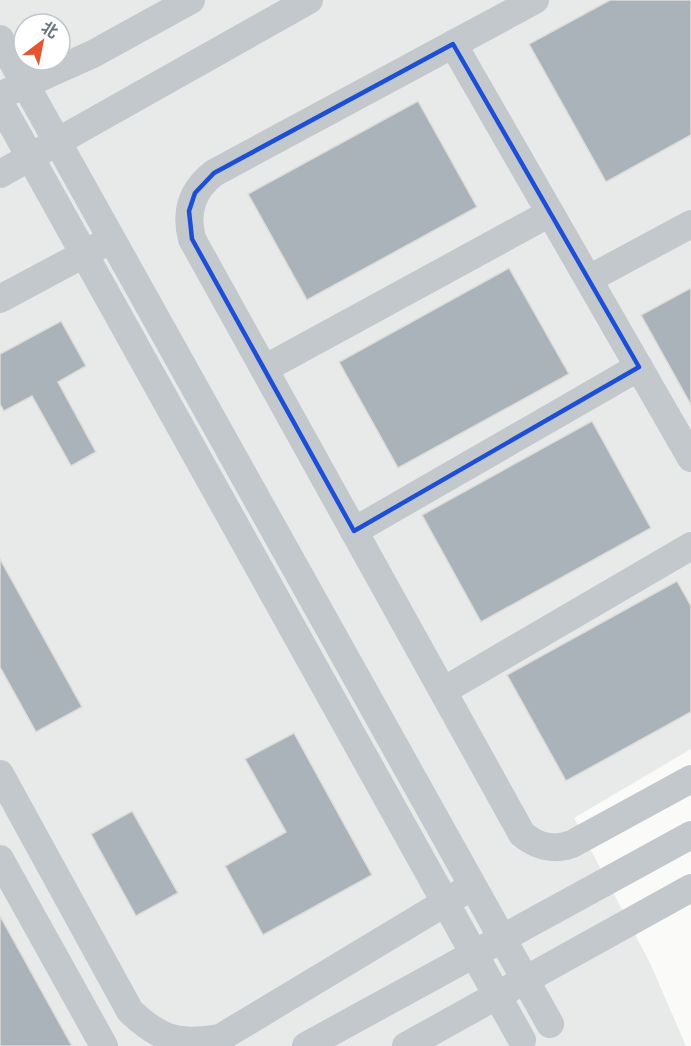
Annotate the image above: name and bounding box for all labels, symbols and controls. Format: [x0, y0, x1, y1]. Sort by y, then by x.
north arrow [12, 12, 72, 72]
text: 北 [37, 18, 61, 43]

